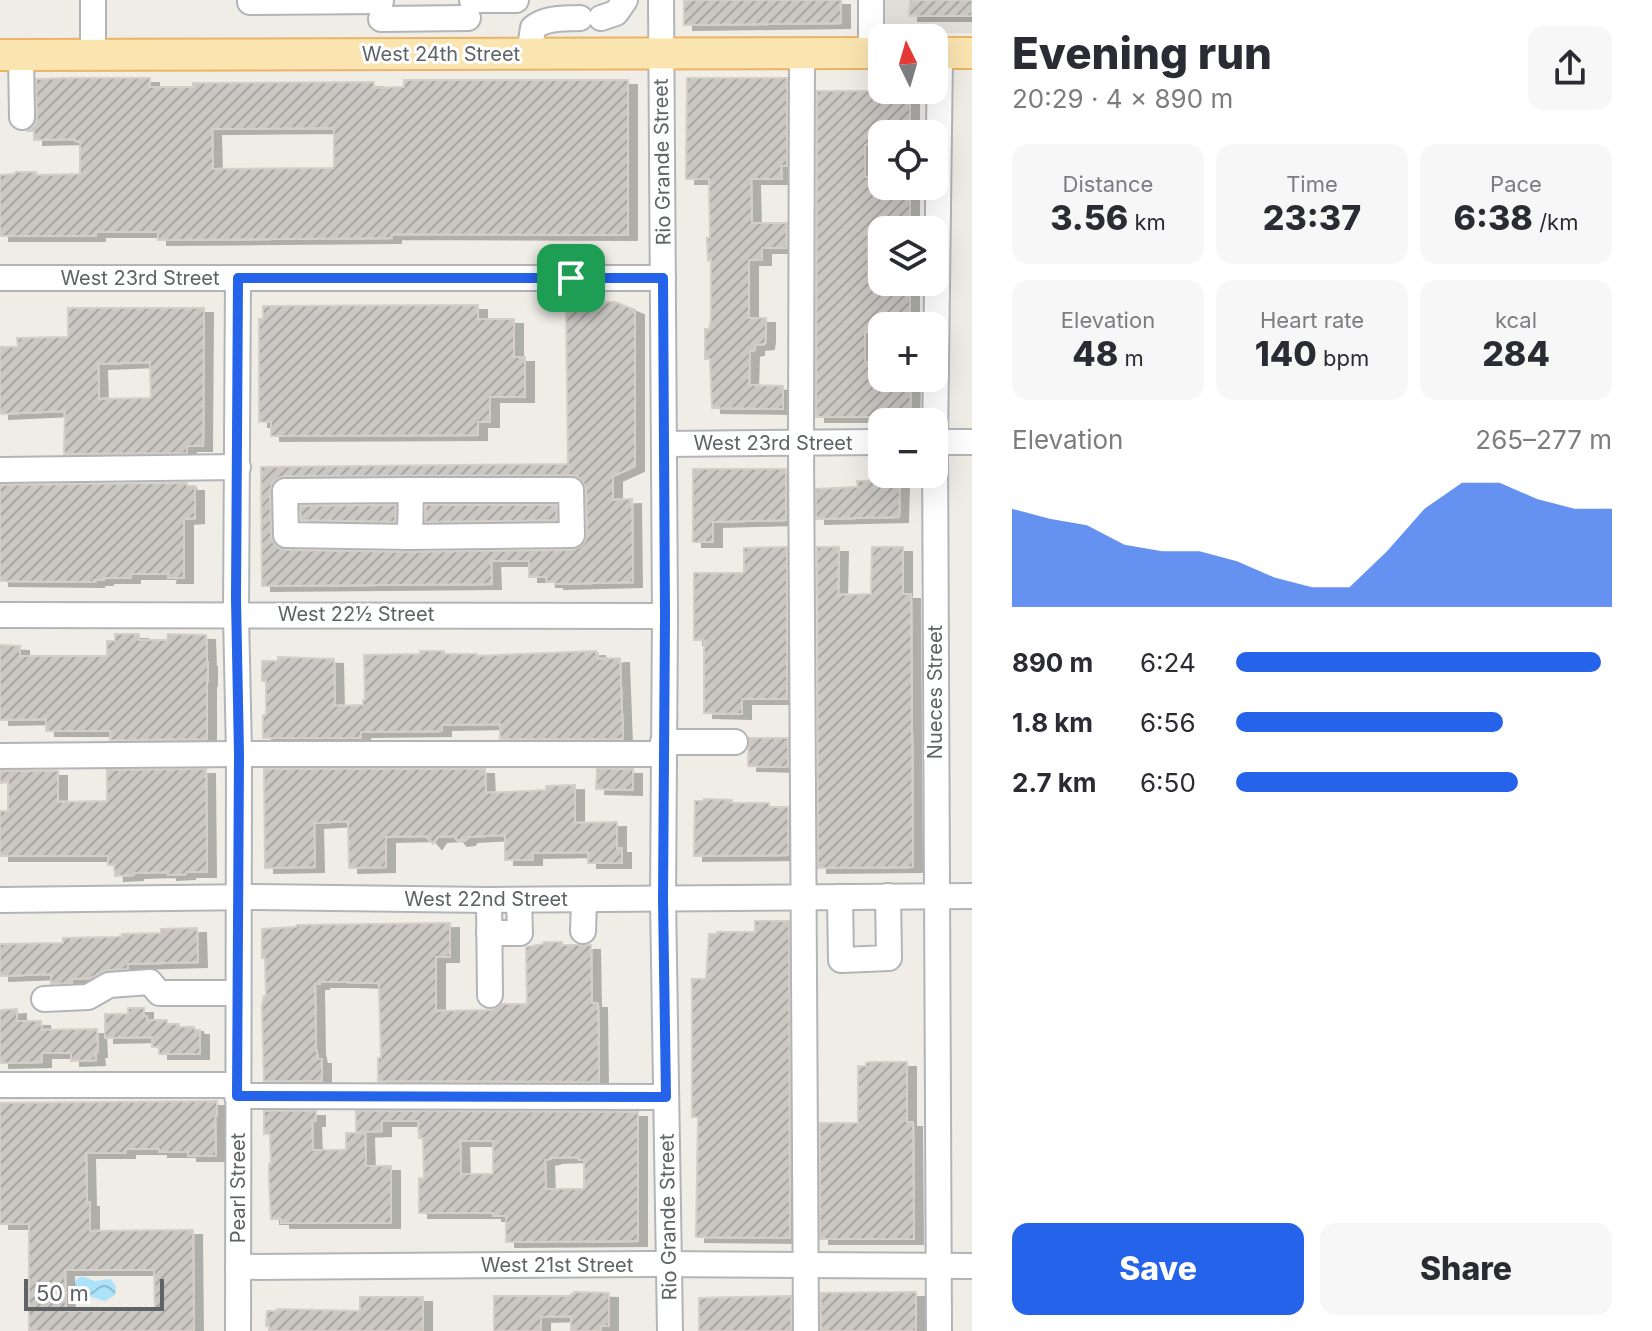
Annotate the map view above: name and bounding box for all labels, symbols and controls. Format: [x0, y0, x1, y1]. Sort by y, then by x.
north arrow [868, 24, 948, 104]
map controls [868, 24, 948, 488]
text: Evening run [1012, 26, 1272, 80]
button: share [1528, 26, 1612, 110]
street label: West 24th Street [362, 42, 521, 66]
street label: Rio Grande Street [649, 78, 675, 246]
text: 20:29 · 4 × 890 m [1012, 83, 1233, 114]
button: locate [868, 120, 948, 200]
text: Distance [1063, 171, 1153, 197]
text: Time [1286, 171, 1338, 197]
text: Pace [1490, 171, 1542, 197]
text: 3.56 [1050, 197, 1128, 238]
text: 23:37 [1263, 197, 1361, 238]
text: 6:38 [1454, 197, 1533, 238]
text: km [1128, 209, 1166, 235]
text: /km [1533, 209, 1578, 235]
button: layers [868, 216, 948, 296]
pin [537, 244, 605, 312]
icon: arrive [549, 256, 593, 300]
street label: West 23rd Street [60, 266, 220, 290]
text: Elevation [1061, 307, 1155, 333]
text: Heart rate [1260, 307, 1364, 333]
text: kcal [1495, 307, 1537, 333]
button: + [868, 312, 948, 392]
text: 48 [1072, 333, 1118, 374]
text: 140 [1255, 333, 1317, 374]
text: 284 [1482, 333, 1550, 374]
text: m [1118, 345, 1144, 371]
text: bpm [1317, 345, 1369, 371]
button: − [868, 408, 948, 488]
text: Elevation [1012, 424, 1123, 455]
text: 265–277 m [1475, 424, 1612, 455]
street label: West 23rd Street [693, 431, 853, 455]
street label: West 22½ Street [278, 602, 435, 626]
street label: Nueces Street [923, 624, 947, 759]
text: 890 m [1012, 647, 1093, 678]
text: 6:24 [1140, 647, 1196, 678]
text: 1.8 km [1012, 707, 1093, 738]
text: 6:56 [1140, 707, 1196, 738]
text: 2.7 km [1012, 767, 1097, 798]
text: 6:50 [1140, 767, 1196, 798]
street label: West 22nd Street [404, 887, 568, 911]
street label: Pearl Street [226, 1132, 250, 1243]
street label: Rio Grande Street [655, 1133, 681, 1301]
button: Save [1012, 1223, 1304, 1315]
button: Share [1320, 1223, 1612, 1315]
street label: West 21st Street [481, 1253, 634, 1277]
scale bar [24, 1275, 164, 1311]
text: 50 m [36, 1280, 89, 1306]

